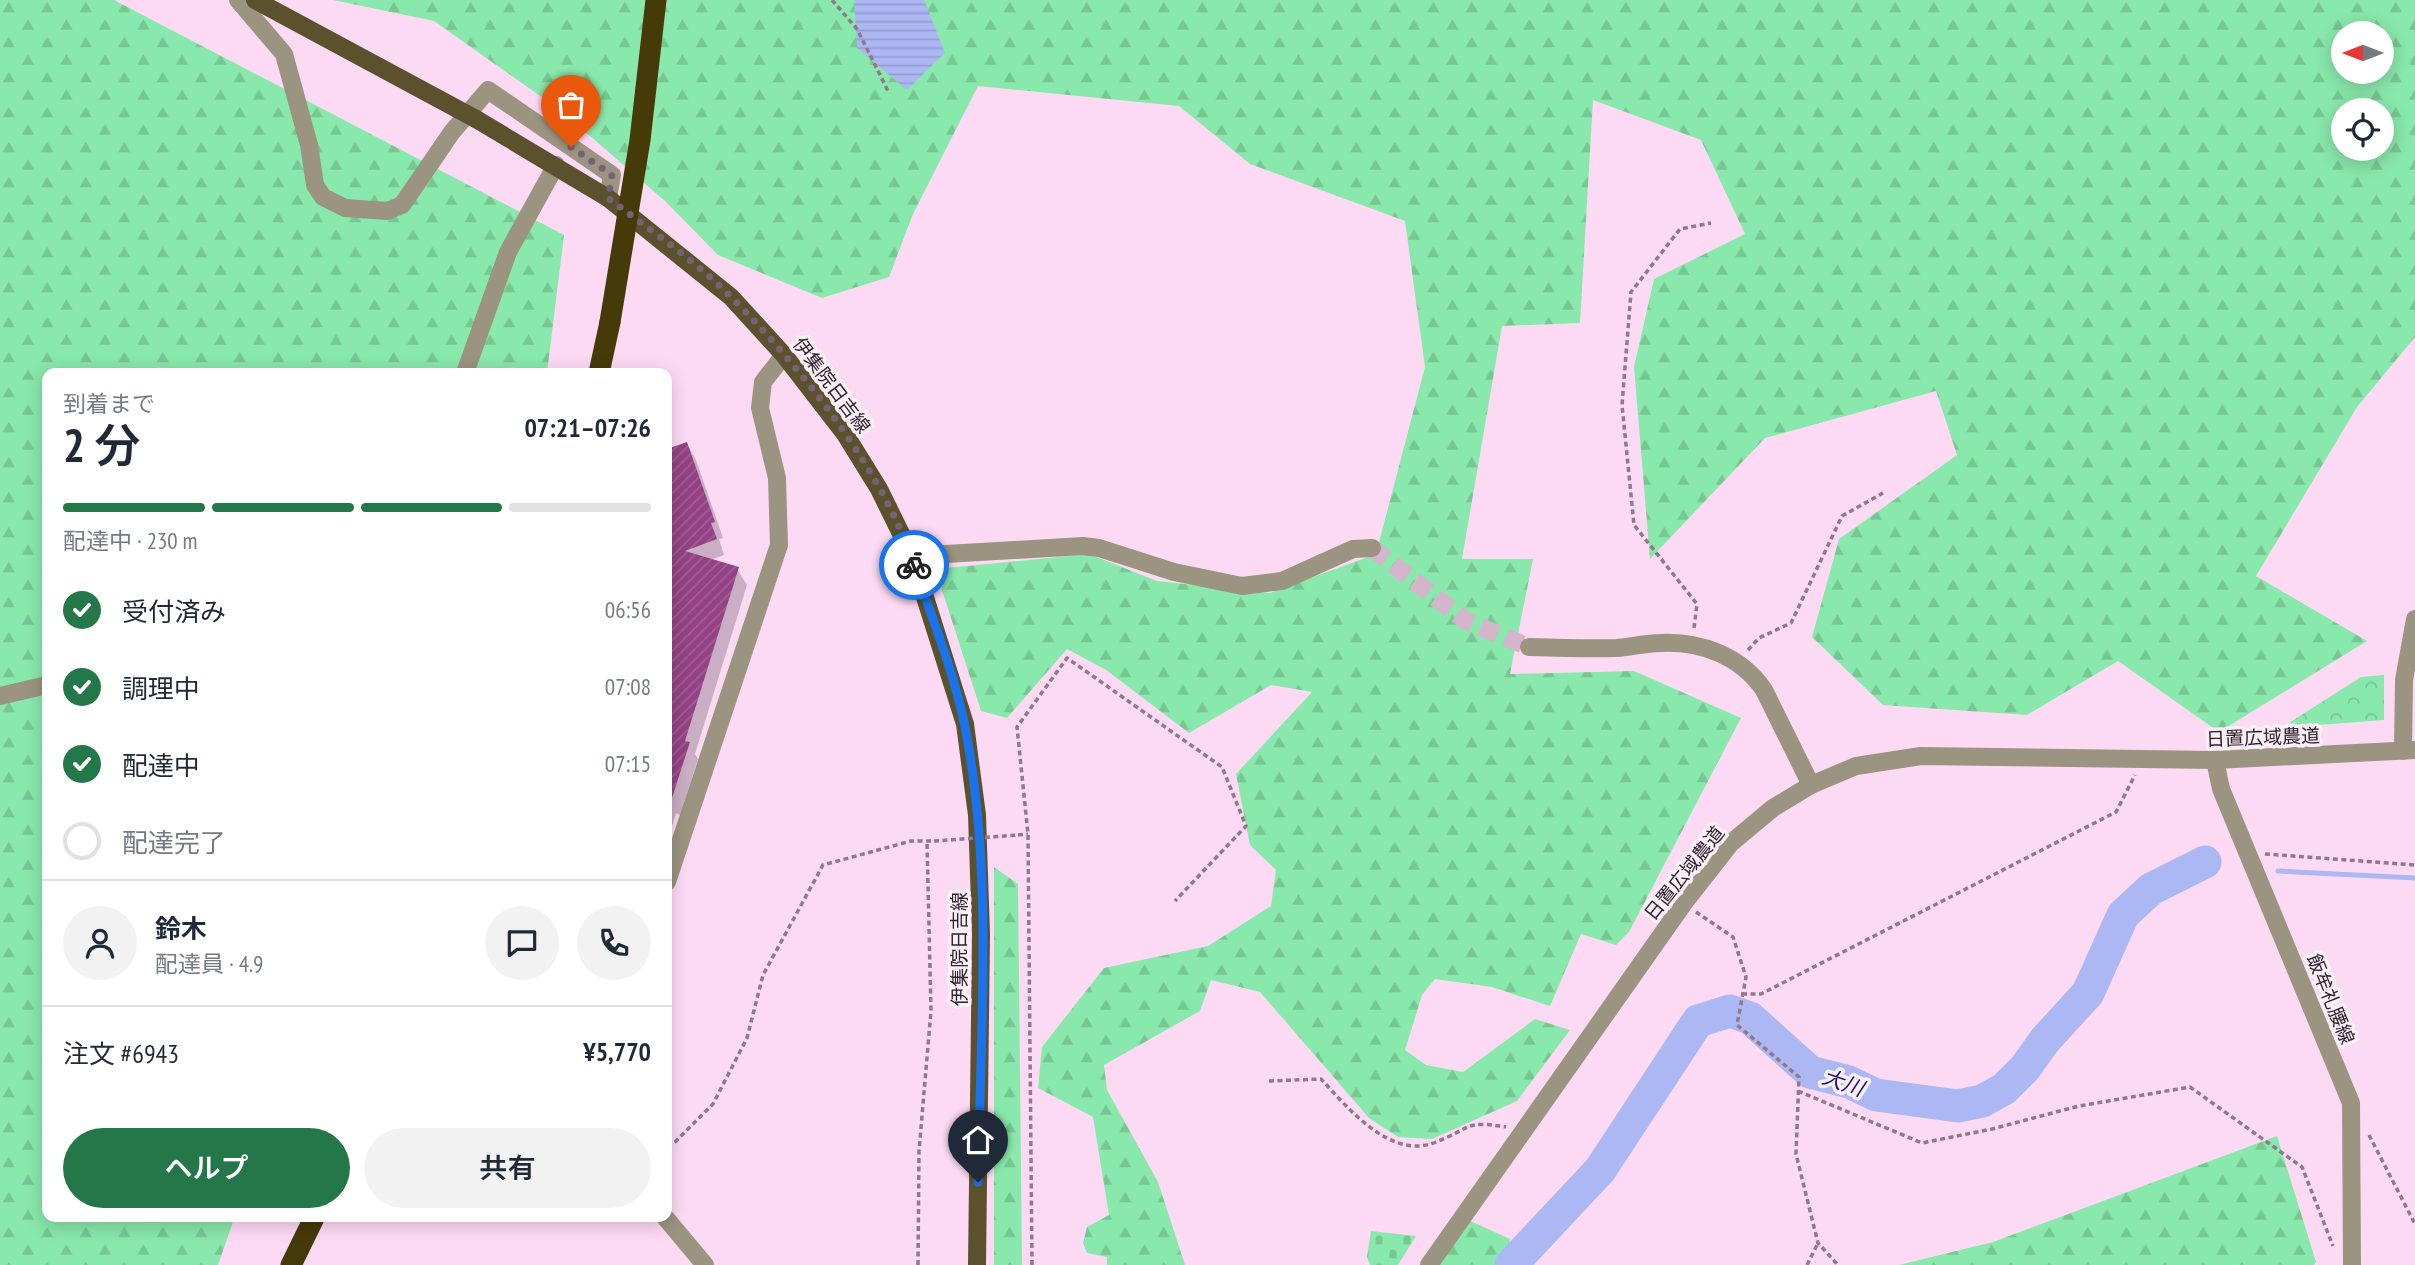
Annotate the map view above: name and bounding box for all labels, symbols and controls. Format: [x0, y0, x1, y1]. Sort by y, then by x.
north arrow [2331, 21, 2394, 84]
map controls [2331, 21, 2394, 161]
pin [541, 75, 601, 147]
icon: bag [552, 86, 590, 124]
button: locate [2331, 98, 2394, 161]
street label: 伊集院日吉線 [788, 332, 876, 438]
text: 到着まで [63, 389, 155, 418]
text: 07:21–07:26 [524, 411, 651, 444]
text: 2 分 [63, 415, 140, 475]
text: 配達中 · 230 m [63, 526, 198, 555]
courier [879, 530, 949, 600]
icon: bike [895, 546, 933, 584]
icon: check [63, 591, 101, 629]
text: 受付済み [122, 595, 226, 628]
text: 06:56 [605, 595, 651, 624]
icon: check [63, 668, 101, 706]
text: 調理中 [122, 672, 200, 705]
text: 07:08 [605, 672, 651, 701]
street label: 日置広域農道 [2206, 723, 2320, 751]
icon: check [63, 745, 101, 783]
text: 配達中 [122, 749, 200, 782]
text: 07:15 [605, 749, 651, 778]
street label: 日置広域農道 [1639, 821, 1729, 925]
text: 配達完了 [122, 826, 226, 859]
street label: 伊集院日吉線 [947, 892, 971, 1006]
button: person [63, 906, 137, 980]
button: chat [485, 906, 559, 980]
button: phone [577, 906, 651, 980]
text: 鈴木 [155, 912, 207, 945]
text: 配達員 · 4.9 [155, 949, 263, 978]
street label: 飯牟礼腰線 [2302, 950, 2360, 1048]
text: ¥5,770 [583, 1035, 651, 1068]
text: 注文 #6943 [63, 1037, 179, 1070]
water label: 大川 [1819, 1063, 1869, 1103]
pin [948, 1110, 1008, 1182]
icon: home [959, 1121, 997, 1159]
button: ヘルプ [63, 1128, 350, 1208]
button: 共有 [364, 1128, 651, 1208]

